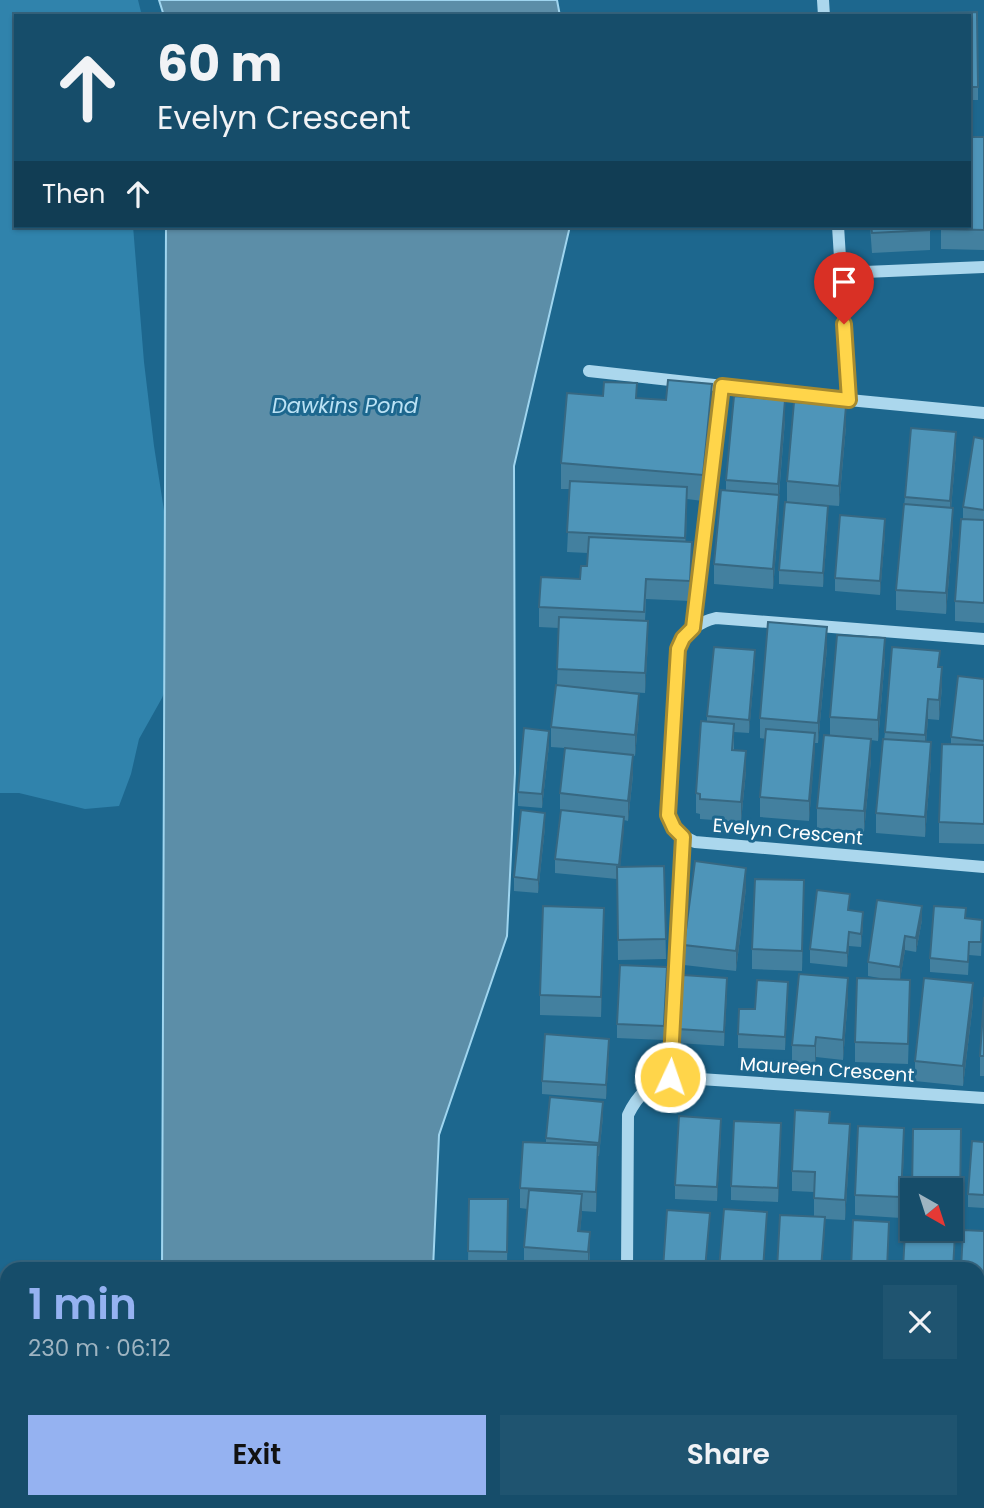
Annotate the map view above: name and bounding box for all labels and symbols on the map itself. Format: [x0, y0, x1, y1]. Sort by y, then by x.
pin [814, 252, 874, 324]
water label: Dawkins Pond [272, 391, 419, 420]
street label: Evelyn Crescent [712, 811, 864, 852]
position arrow [633, 1040, 707, 1114]
street label: Maureen Crescent [739, 1050, 915, 1089]
north arrow [900, 1178, 962, 1241]

